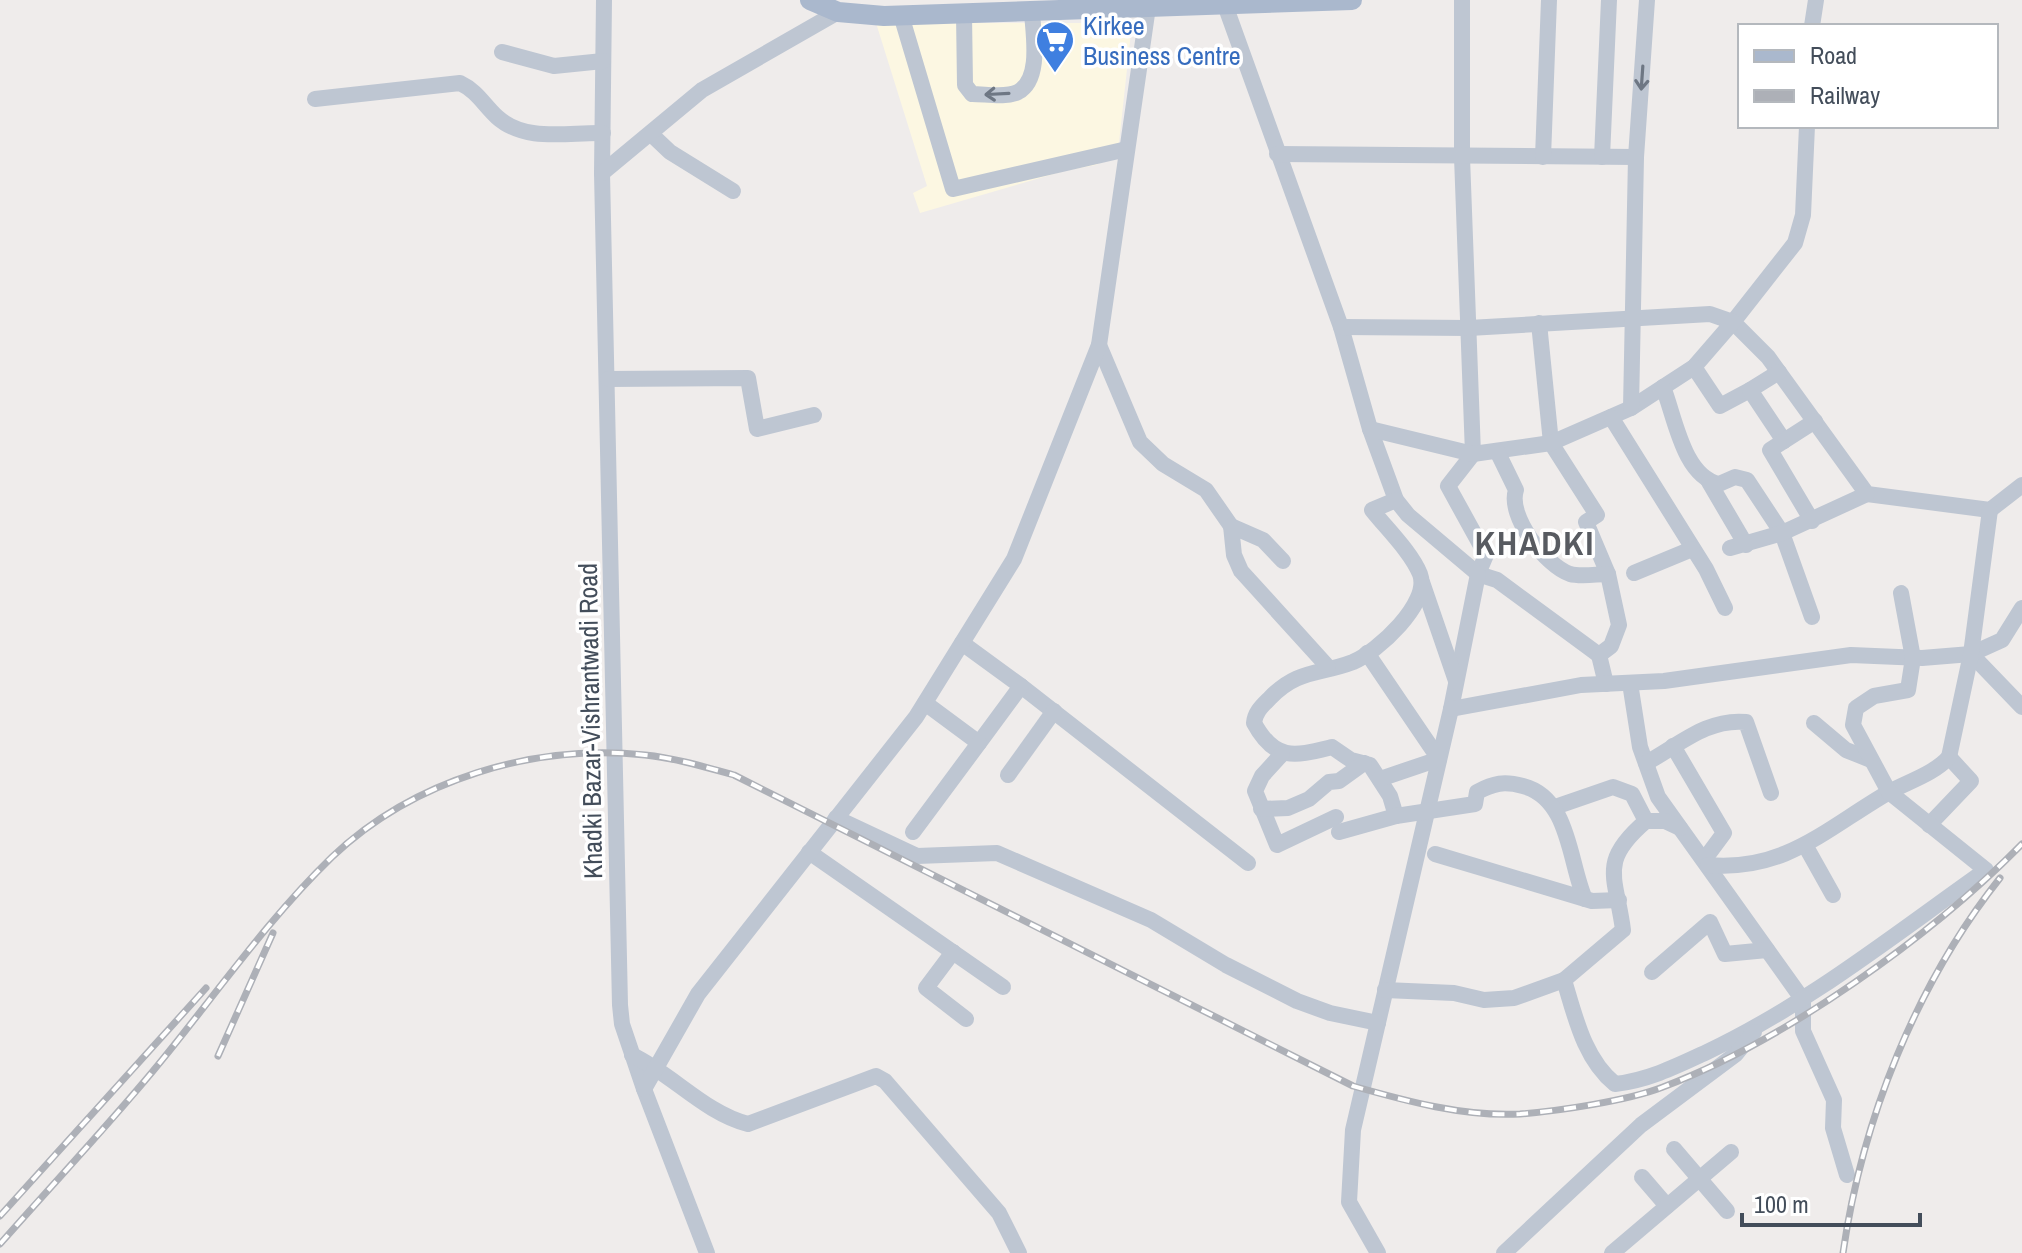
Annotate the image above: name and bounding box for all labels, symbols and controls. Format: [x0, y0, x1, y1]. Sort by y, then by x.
place label: Kirkee Business Centre [1083, 8, 1241, 73]
supermarket icon: Kirkee Business Centre [1034, 19, 1076, 74]
legend [1738, 24, 1998, 128]
text: Road [1810, 39, 1857, 71]
one-way arrow [1634, 64, 1649, 91]
text: Railway [1810, 79, 1880, 111]
one-way arrow [984, 86, 1011, 101]
district label: KHADKI [1475, 520, 1595, 566]
street label: Khadki Bazar-Vishrantwadi Road [570, 563, 610, 879]
scale bar [1742, 1177, 1920, 1227]
text: 100 m [1754, 1188, 1809, 1220]

